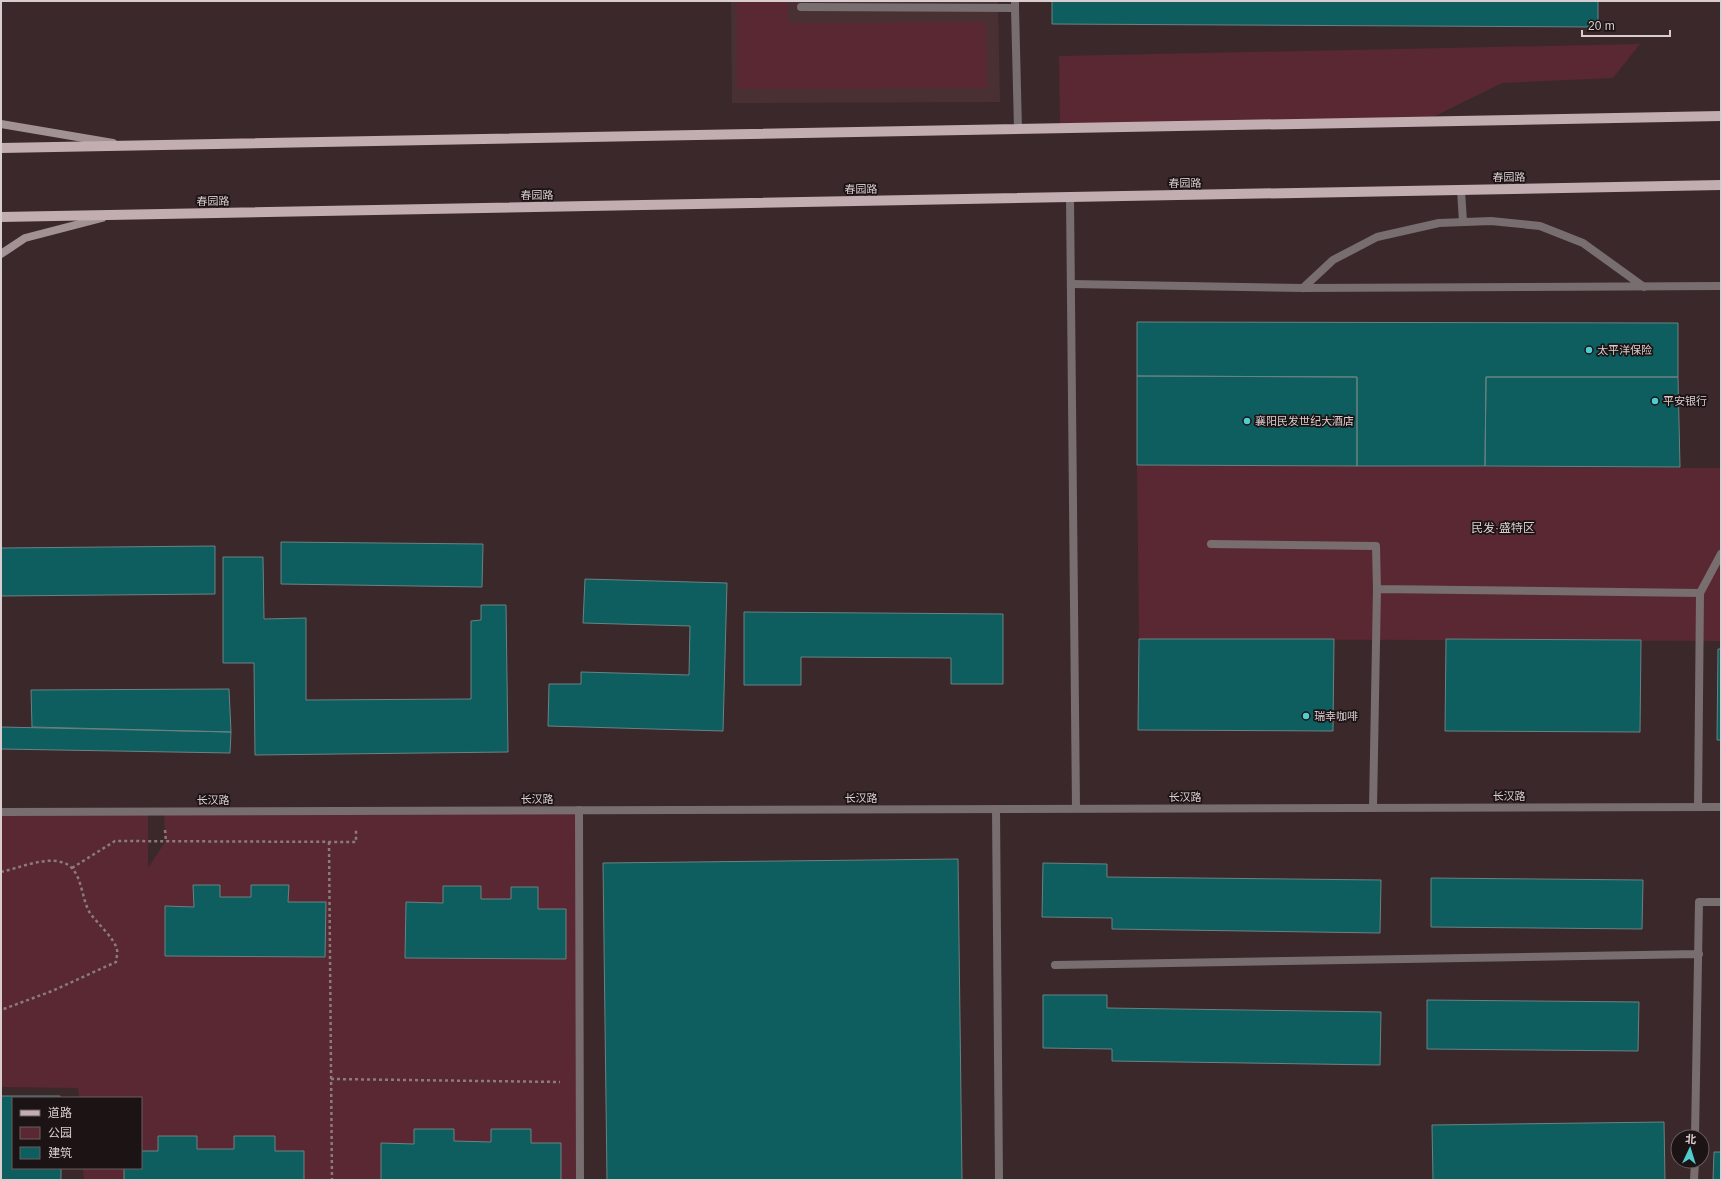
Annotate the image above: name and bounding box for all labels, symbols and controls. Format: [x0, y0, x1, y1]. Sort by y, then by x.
scale bar [1582, 12, 1670, 38]
text: 20 m [1588, 19, 1615, 33]
street label: 春园路 [1492, 171, 1526, 183]
street label: 春园路 [1168, 177, 1202, 189]
street label: 春园路 [844, 183, 878, 195]
street label: 春园路 [520, 189, 554, 201]
street label: 春园路 [196, 195, 230, 207]
place label: 太平洋保险 [1597, 344, 1652, 356]
marker: 太平洋保险 [1584, 345, 1594, 355]
place label: 平安银行 [1663, 395, 1707, 407]
marker: 平安银行 [1650, 396, 1660, 406]
place label: 襄阳民发世纪大酒店 [1255, 415, 1354, 427]
marker: 襄阳民发世纪大酒店 [1242, 416, 1252, 426]
district label: 民发·盛特区 [1471, 521, 1535, 535]
place label: 瑞幸咖啡 [1314, 710, 1358, 722]
marker: 瑞幸咖啡 [1301, 711, 1311, 721]
street label: 长汉路 [1493, 790, 1526, 802]
street label: 长汉路 [1169, 791, 1202, 803]
street label: 长汉路 [845, 792, 878, 804]
street label: 长汉路 [521, 793, 554, 805]
street label: 长汉路 [197, 794, 230, 806]
legend [12, 1097, 142, 1169]
text: 道路 [48, 1106, 72, 1120]
text: 公园 [48, 1126, 72, 1140]
north arrow [1670, 1129, 1710, 1169]
text: 北 [1685, 1133, 1697, 1145]
text: 建筑 [48, 1146, 72, 1160]

